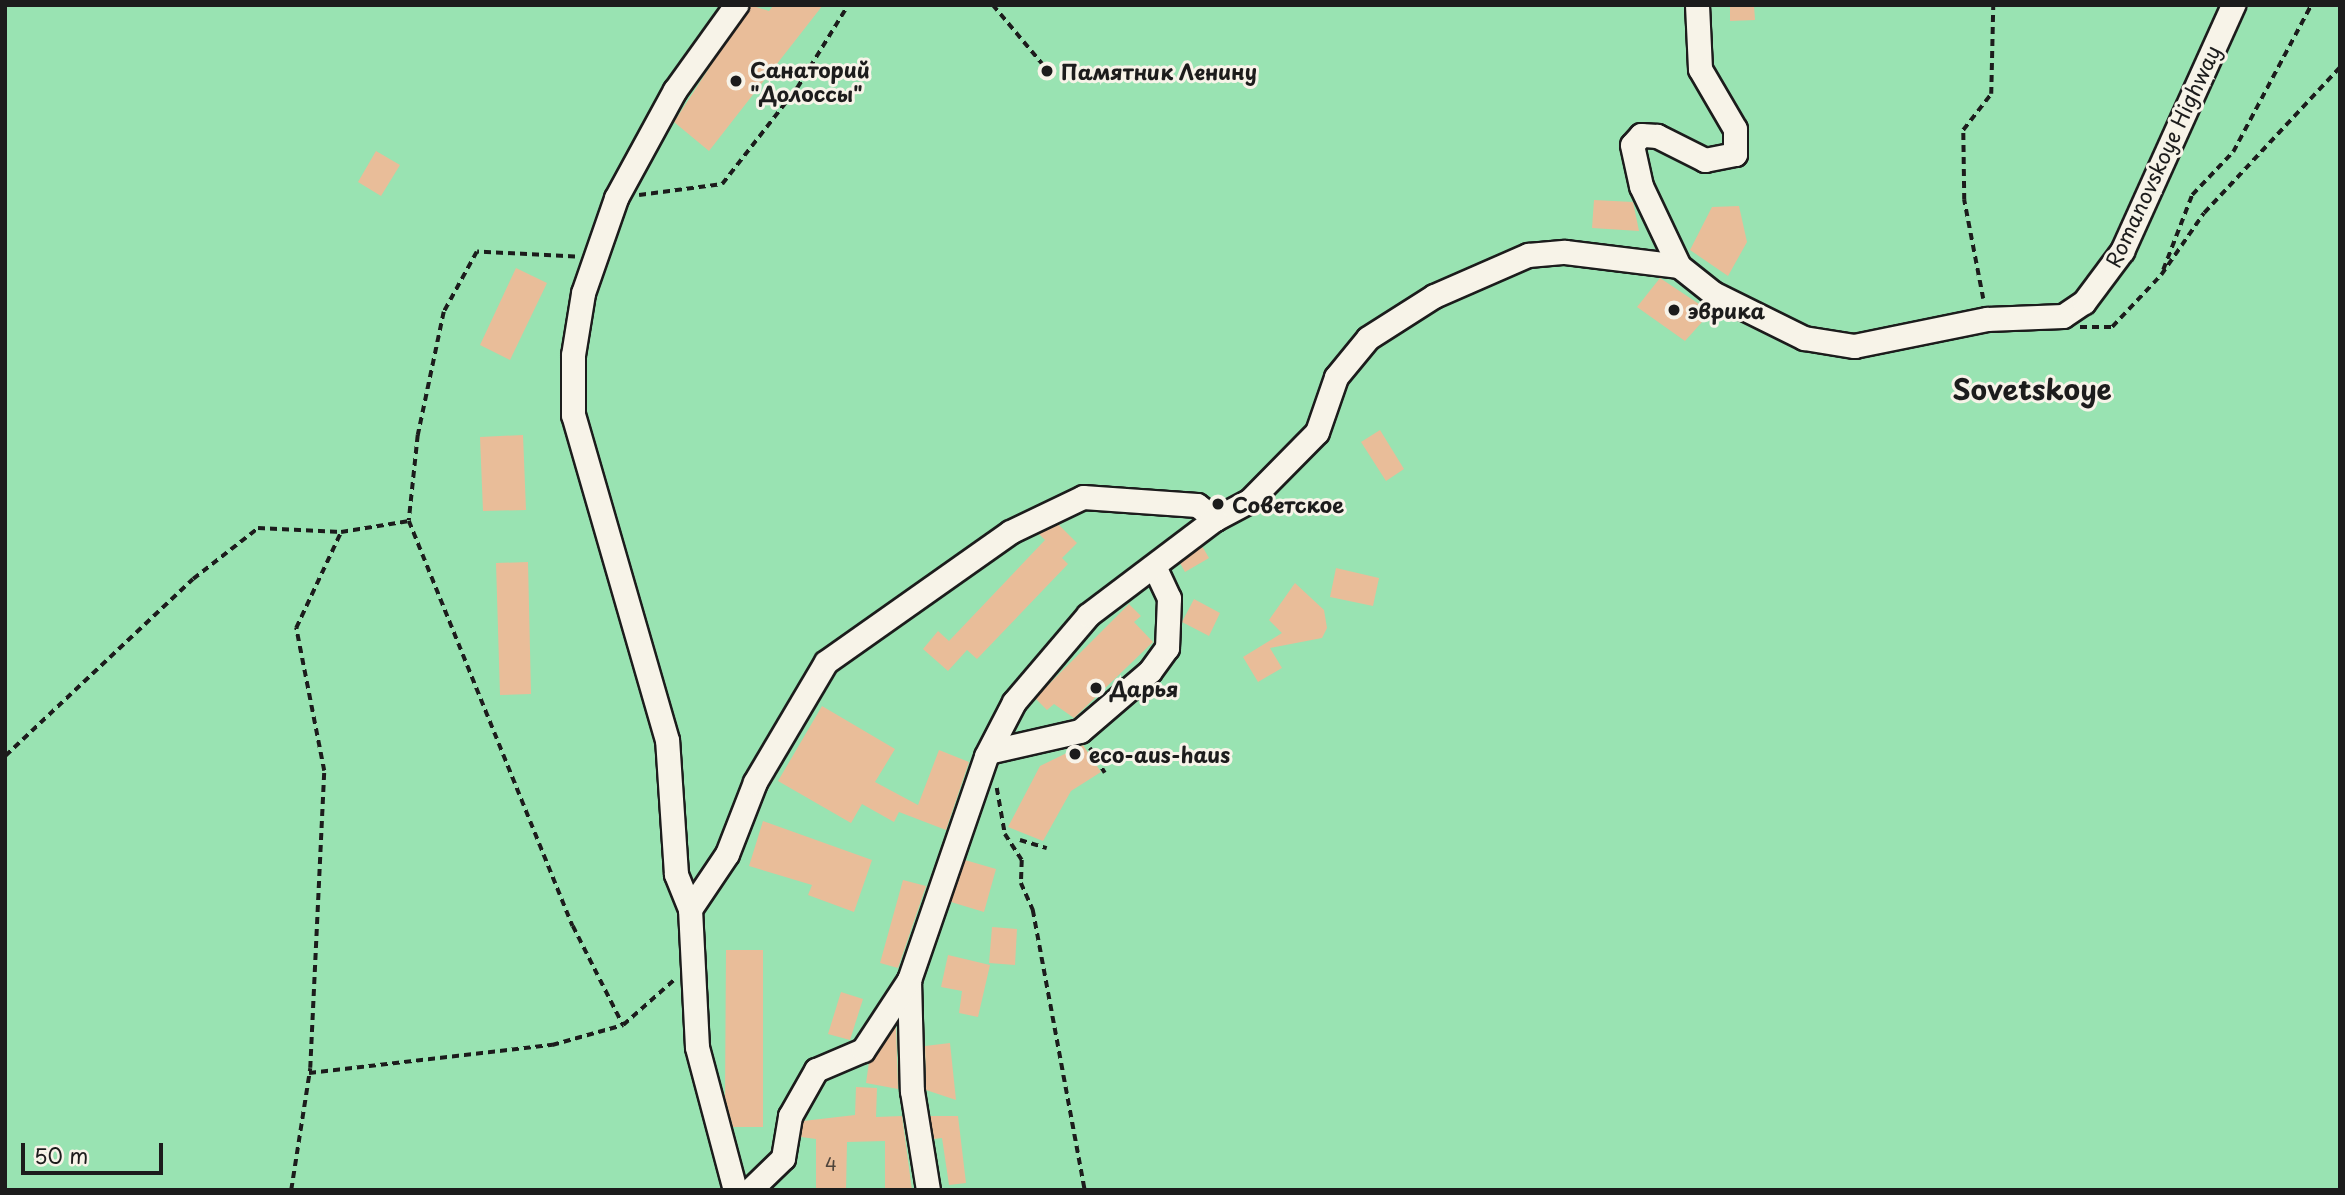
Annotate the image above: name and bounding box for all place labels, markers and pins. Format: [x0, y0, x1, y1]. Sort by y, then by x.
place label: Санаторий "Долоссы" [750, 56, 870, 106]
place label: Памятник Ленину [1061, 58, 1258, 84]
marker: Памятник Ленину [1039, 63, 1055, 79]
marker: Санаторий "Долоссы" [728, 73, 744, 89]
place label: эврика [1688, 297, 1765, 323]
marker: эврика [1666, 302, 1682, 318]
place label: Советское [1232, 491, 1344, 517]
marker: Советское [1210, 496, 1226, 512]
place label: Дарья [1110, 675, 1178, 701]
marker: Дарья [1088, 680, 1104, 696]
place label: eco-aus-haus [1089, 741, 1230, 767]
marker: eco-aus-haus [1067, 746, 1083, 762]

